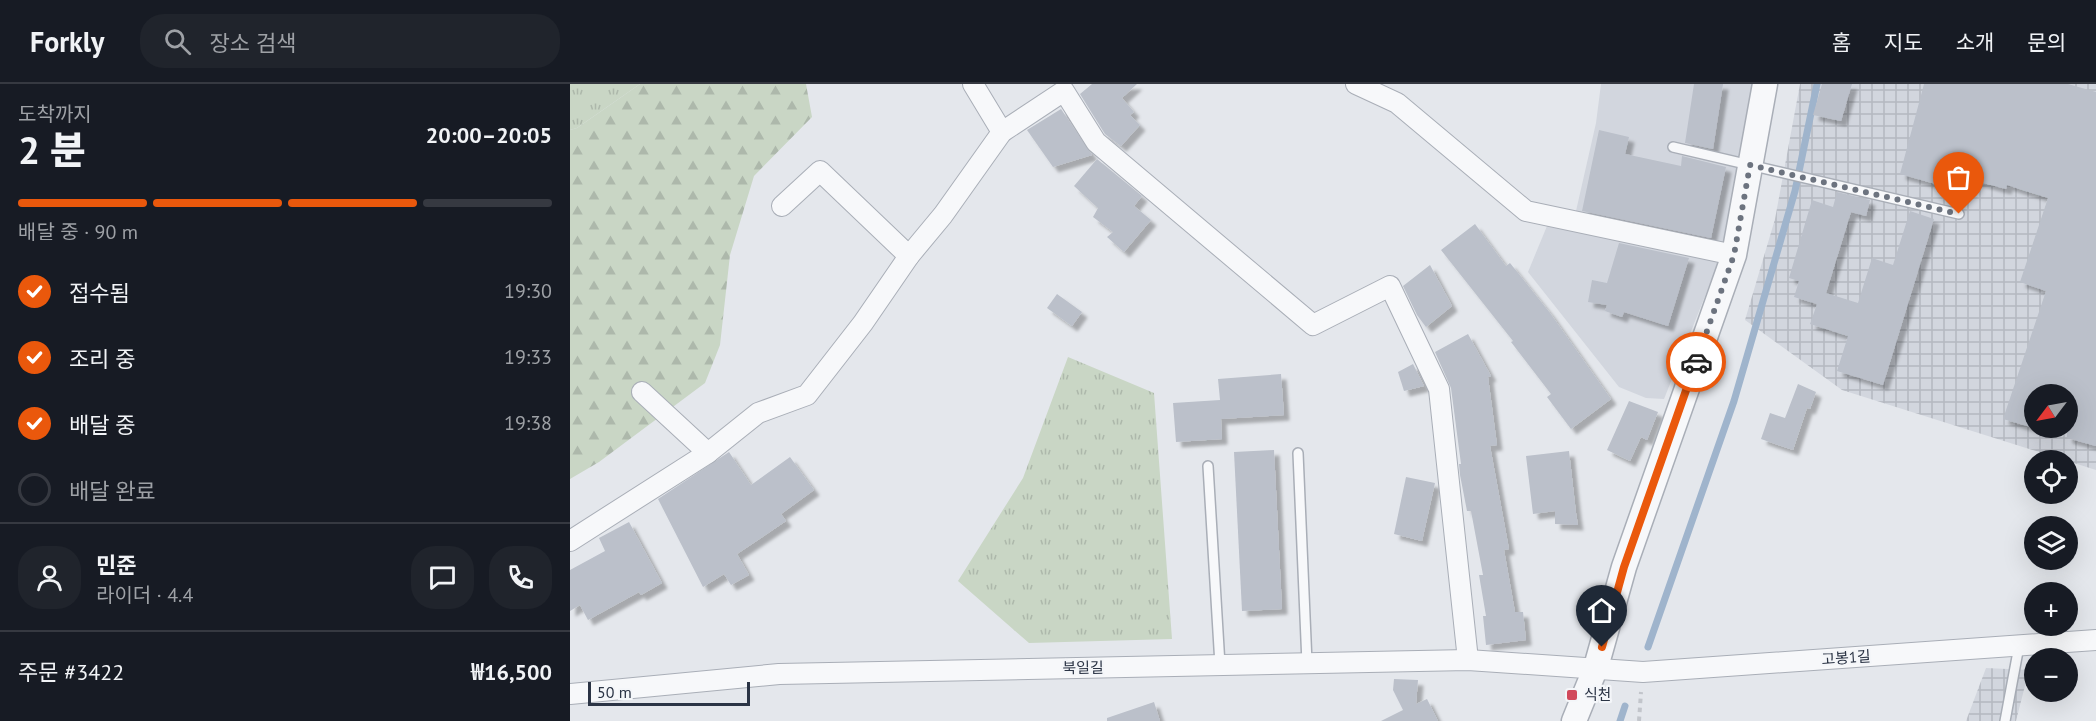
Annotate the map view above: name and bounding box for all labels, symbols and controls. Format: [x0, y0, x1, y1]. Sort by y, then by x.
search box [140, 14, 560, 68]
text: Forkly [30, 23, 104, 60]
icon: search [161, 25, 194, 58]
text: 장소 검색 [209, 29, 296, 57]
text: 홈 [1832, 29, 1851, 56]
text: 지도 [1884, 29, 1923, 56]
text: 소개 [1956, 29, 1994, 56]
text: 문의 [2027, 29, 2066, 56]
text: 도착까지 [18, 101, 92, 127]
text: 20:00–20:05 [426, 121, 552, 149]
text: 2 분 [18, 124, 86, 175]
pin [1933, 152, 1984, 214]
icon: bag [1942, 161, 1975, 194]
text: 배달 중 · 90 m [18, 219, 138, 245]
icon: check [18, 275, 51, 308]
text: 19:30 [504, 278, 552, 304]
text: 접수됨 [69, 279, 130, 307]
courier [1666, 332, 1726, 392]
icon: check [18, 341, 51, 374]
text: 19:33 [504, 344, 552, 370]
text: 조리 중 [69, 345, 136, 373]
icon: car [1680, 346, 1713, 379]
north arrow [2024, 384, 2078, 438]
map controls [2024, 384, 2078, 702]
icon: check [18, 407, 51, 440]
text: 19:38 [504, 410, 552, 436]
text: 배달 중 [69, 411, 136, 439]
button: locate [2024, 450, 2078, 504]
text: 배달 완료 [69, 477, 156, 505]
button: layers [2024, 516, 2078, 570]
button: person [18, 546, 81, 609]
button: chat [411, 546, 474, 609]
button: phone [489, 546, 552, 609]
text: 민준 [96, 551, 136, 579]
text: 라이더 · 4.4 [96, 582, 193, 608]
button: + [2024, 582, 2078, 636]
pin [1576, 585, 1627, 647]
icon: home [1585, 594, 1618, 627]
street label: 고봉1길 [1821, 646, 1871, 669]
button: − [2024, 648, 2078, 702]
text: 주문 #3422 [18, 658, 124, 686]
text: ₩16,500 [471, 658, 552, 686]
street label: 북일길 [1062, 658, 1104, 677]
scale bar [588, 679, 750, 706]
text: 50 m [597, 682, 632, 702]
place label: 식천 [1584, 685, 1612, 704]
marker: 식천 [1565, 688, 1579, 702]

